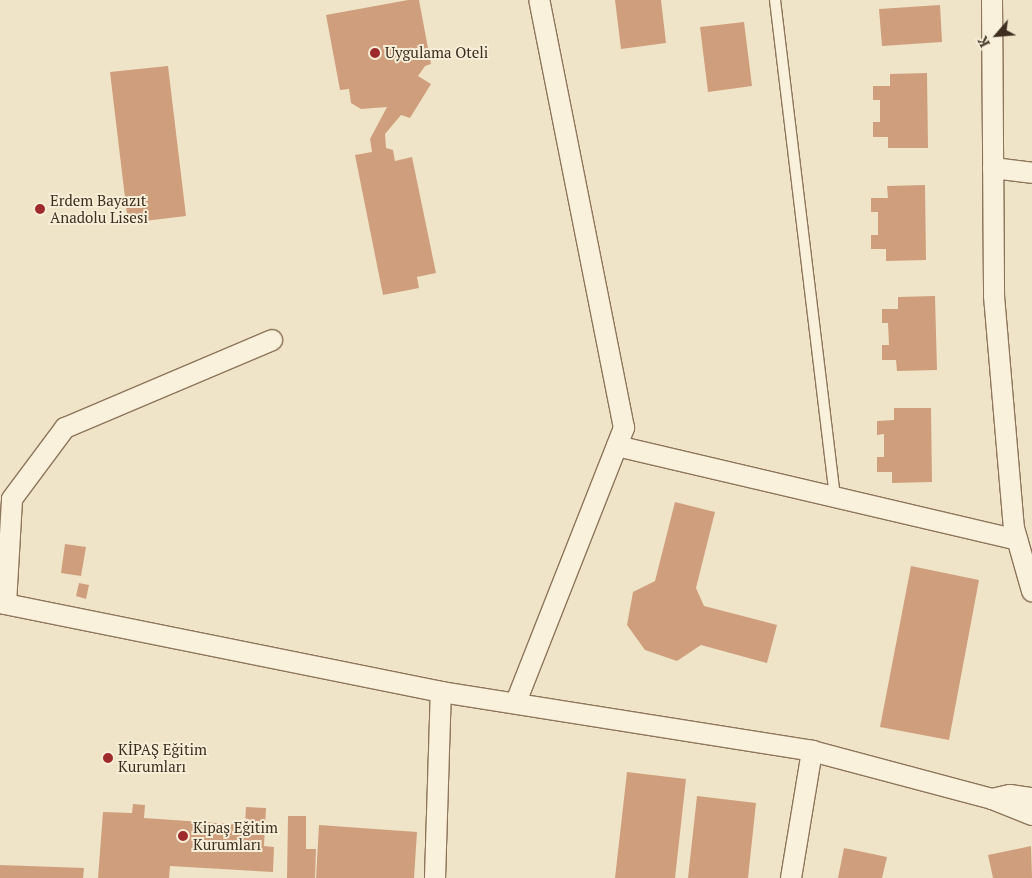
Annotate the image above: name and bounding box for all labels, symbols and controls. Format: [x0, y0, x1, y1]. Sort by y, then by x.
north arrow [972, 10, 1022, 60]
text: K [972, 33, 994, 51]
place label: Uygulama Oteli [385, 44, 488, 62]
marker: Uygulama Oteli [369, 47, 381, 59]
place label: Erdem Bayazıt Anadolu Lisesi [50, 191, 148, 226]
marker: Erdem Bayazıt Anadolu Lisesi [34, 203, 46, 215]
place label: KİPAŞ Eğitim Kurumları [118, 740, 207, 775]
marker: KİPAŞ Eğitim Kurumları [102, 752, 114, 764]
place label: Kipaş Eğitim Kurumları [193, 818, 278, 853]
marker: Kipaş Eğitim Kurumları [177, 830, 189, 842]

